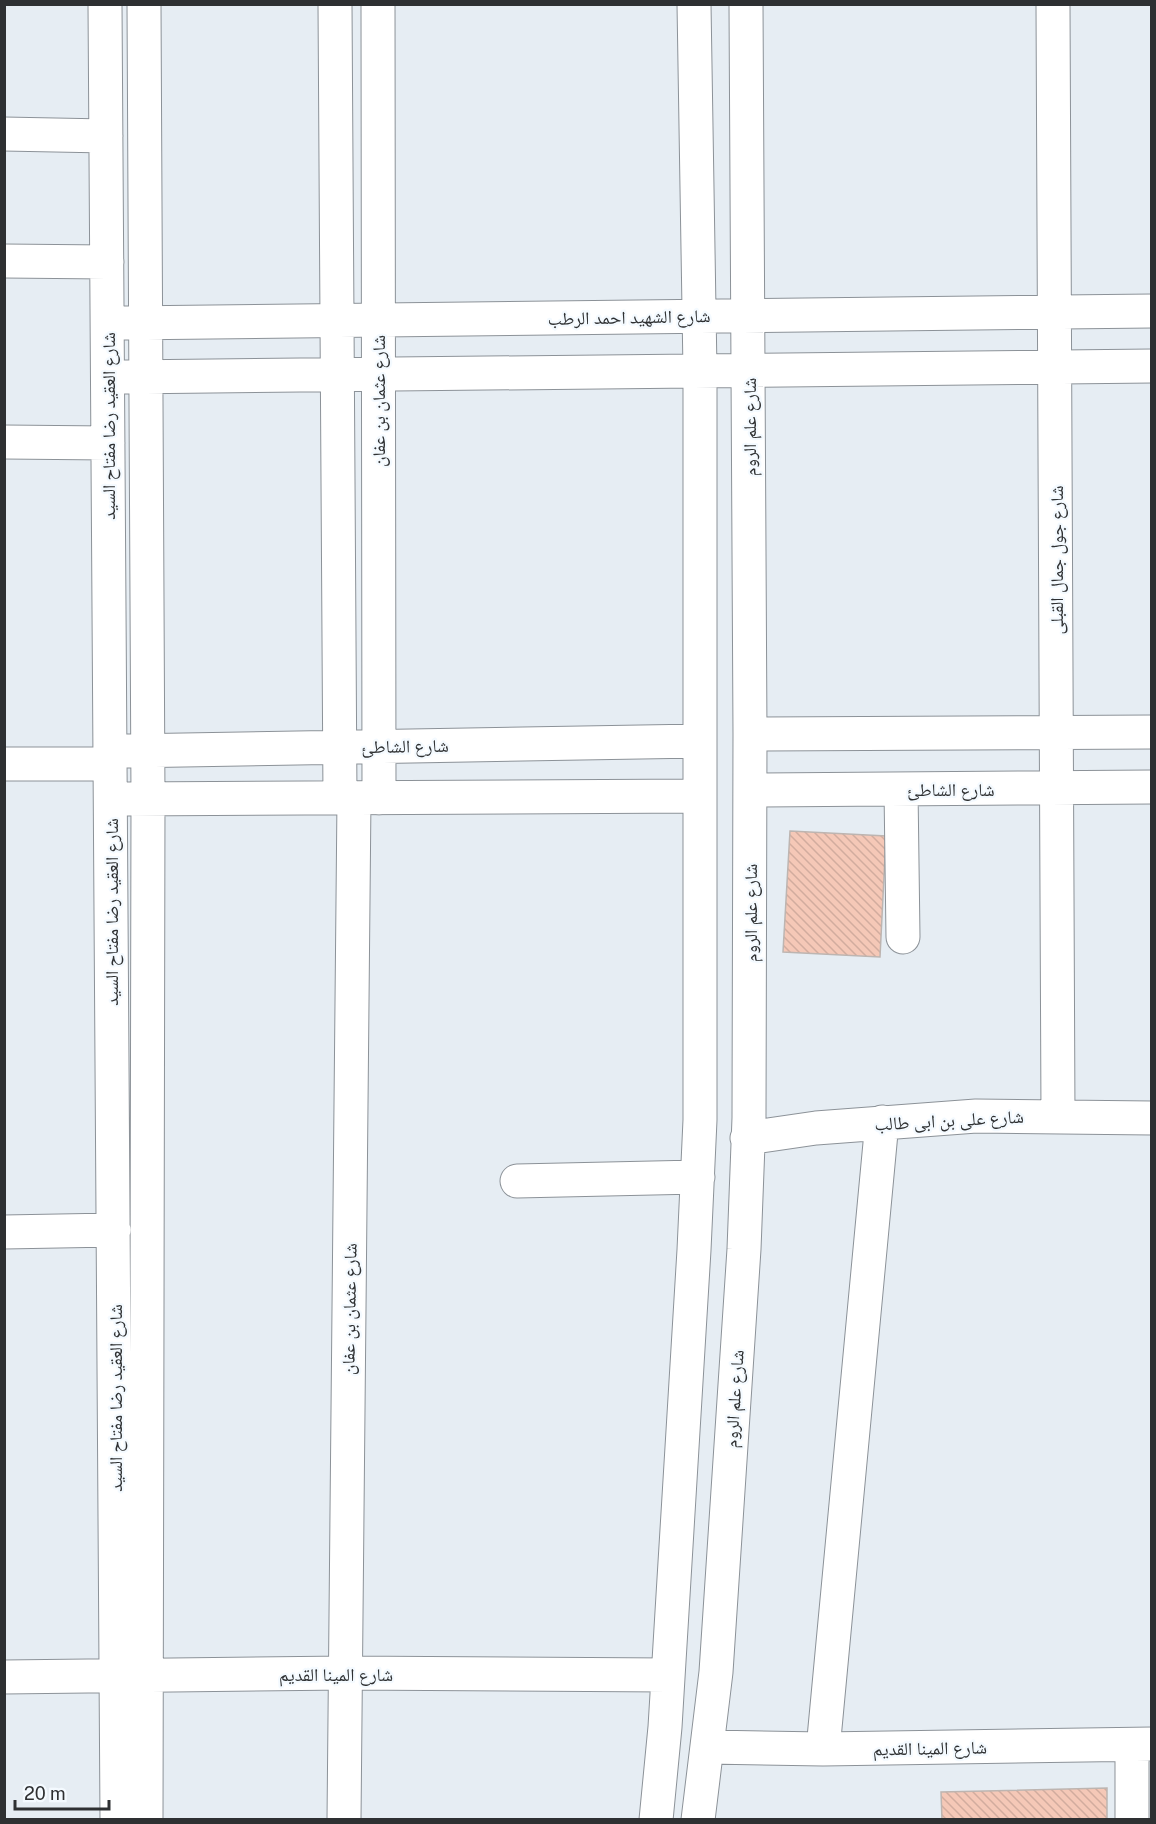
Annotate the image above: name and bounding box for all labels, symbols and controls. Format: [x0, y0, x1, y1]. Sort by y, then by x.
street label: شارع الشهيد احمد الرطب [547, 305, 711, 330]
street label: شارع العقيد رضا مفتاح السيد [98, 332, 121, 520]
street label: شارع عثمان بن عفان [368, 335, 390, 467]
street label: شارع علم الروم [739, 378, 762, 476]
street label: شارع جول جمال القبلى [1046, 485, 1068, 635]
street label: شارع الشاطئ [361, 735, 449, 758]
street label: شارع الشاطئ [907, 779, 995, 801]
street label: شارع العقيد رضا مفتاح السيد [101, 818, 124, 1006]
street label: شارع علم الروم [740, 864, 763, 962]
street label: شارع على بن ابى طالب [874, 1106, 1024, 1135]
street label: شارع عثمان بن عفان [337, 1243, 362, 1375]
street label: شارع العقيد رضا مفتاح السيد [105, 1304, 128, 1492]
street label: شارع علم الروم [720, 1349, 750, 1449]
street label: شارع المينا القديم [279, 1664, 393, 1687]
street label: شارع المينا القديم [873, 1737, 987, 1761]
scale bar [15, 1773, 110, 1811]
text: 20 m [24, 1783, 66, 1804]

